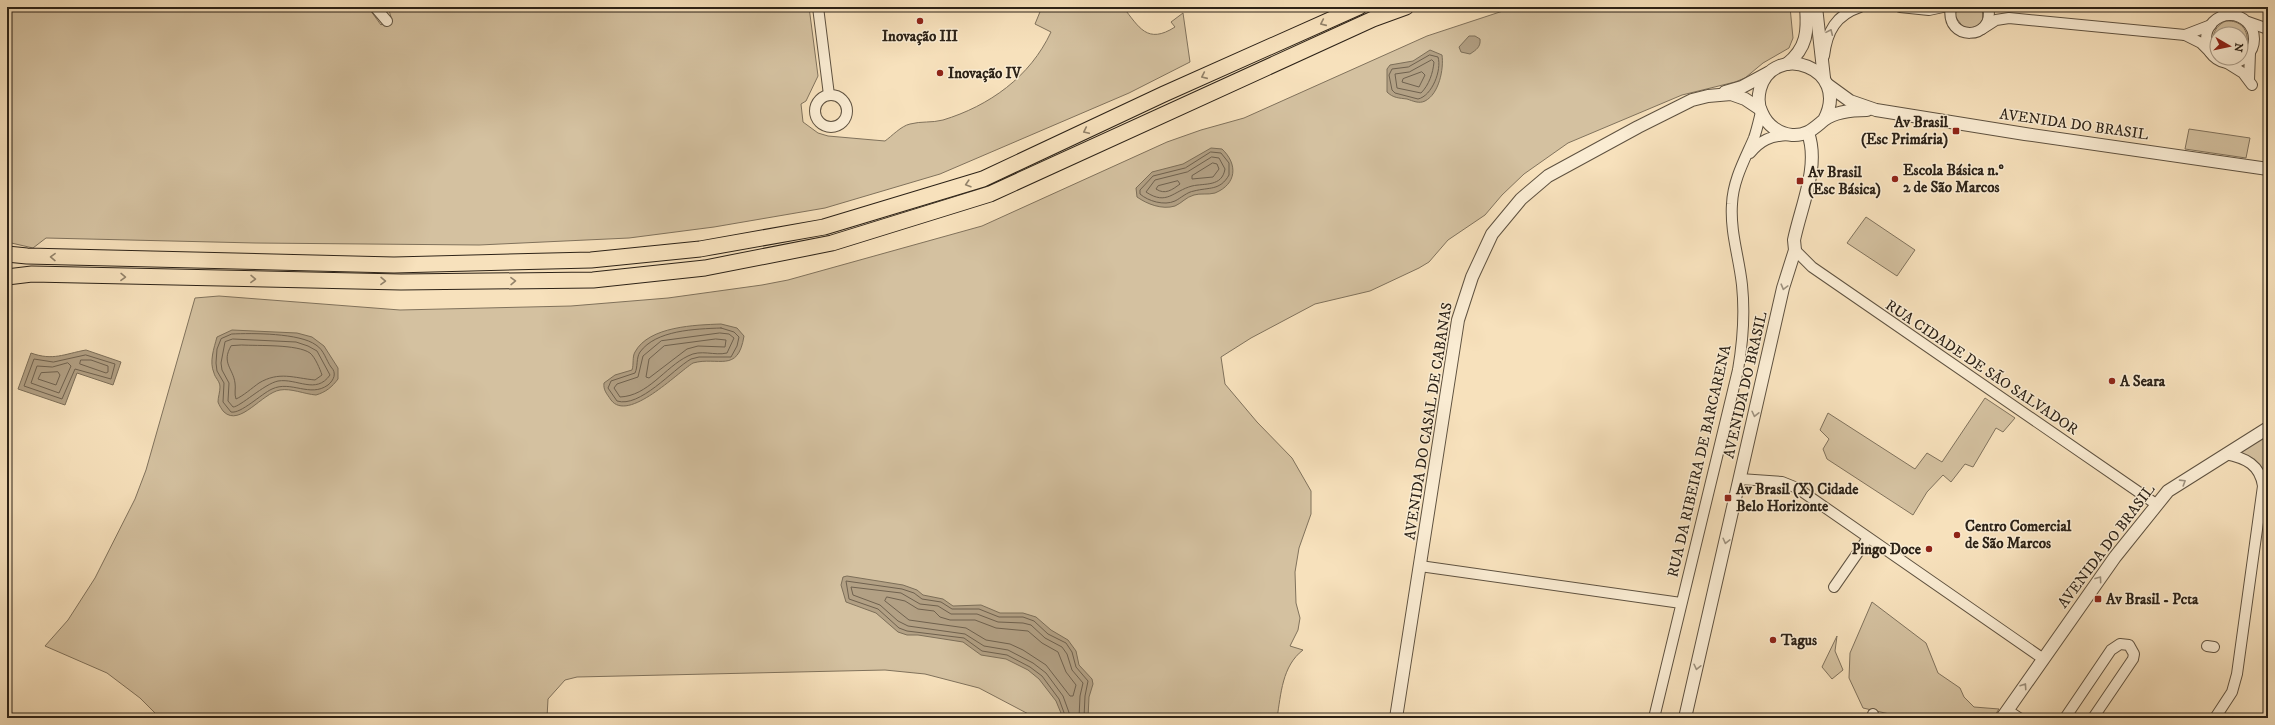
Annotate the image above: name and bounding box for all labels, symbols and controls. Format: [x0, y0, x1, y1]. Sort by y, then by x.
marker: Inovação III [915, 16, 925, 26]
one-way arrow [1320, 18, 1327, 26]
north arrow [2209, 26, 2249, 66]
place label: Inovação III [882, 27, 958, 46]
one-way arrow [1825, 28, 1833, 36]
text: N [2230, 42, 2246, 53]
place label: Inovação IV [948, 64, 1023, 83]
marker: Inovação IV [935, 68, 945, 78]
one-way arrow [1201, 71, 1209, 79]
street label: AVENIDA DO BRASIL [1998, 105, 2150, 144]
place label: Av Brasil (Esc Primária) [1861, 113, 1948, 149]
one-way arrow [1083, 126, 1090, 134]
marker: Av Brasil (Esc Primária) [1951, 126, 1961, 136]
place label: Escola Básica n.º 2 de São Marcos [1903, 161, 2004, 197]
place label: Av Brasil (Esc Básica) [1807, 163, 1881, 199]
marker: Escola Básica n.º 2 de São Marcos [1890, 174, 1900, 184]
marker: Av Brasil (Esc Básica) [1795, 176, 1805, 186]
one-way arrow [965, 179, 972, 188]
one-way arrow [50, 253, 56, 261]
one-way arrow [120, 273, 126, 281]
one-way arrow [250, 275, 256, 283]
one-way arrow [380, 277, 386, 286]
one-way arrow [510, 277, 516, 285]
one-way arrow [1780, 283, 1789, 290]
street label: RUA CIDADE DE SÃO SALVADOR [1882, 295, 2082, 439]
street label: AVENIDA DO CASAL DE CABANAS [1400, 301, 1457, 541]
street label: AVENIDA DO BRASIL [1719, 310, 1772, 460]
street label: RUA DA RIBEIRA DE BARCARENA [1663, 343, 1736, 579]
place label: A Seara [2119, 372, 2166, 391]
marker: A Seara [2107, 376, 2117, 386]
one-way arrow [1751, 411, 1759, 417]
one-way arrow [2179, 479, 2186, 486]
place label: Av Brasil (X) Cidade Belo Horizonte [1735, 480, 1859, 516]
street label: AVENIDA DO BRASIL [2054, 480, 2159, 612]
marker: Av Brasil (X) Cidade Belo Horizonte [1723, 493, 1733, 503]
place label: Centro Comercial de São Marcos [1965, 517, 2072, 553]
marker: Centro Comercial de São Marcos [1952, 530, 1962, 540]
one-way arrow [1722, 537, 1731, 544]
place label: Pingo Doce [1852, 540, 1922, 559]
marker: Pingo Doce [1924, 544, 1934, 554]
one-way arrow [2094, 577, 2101, 584]
place label: Av Brasil - Pcta [2105, 590, 2199, 609]
marker: Av Brasil - Pcta [2093, 594, 2103, 604]
place label: Tagus [1780, 631, 1817, 650]
marker: Tagus [1768, 635, 1778, 645]
one-way arrow [1693, 664, 1701, 670]
one-way arrow [2019, 683, 2026, 690]

